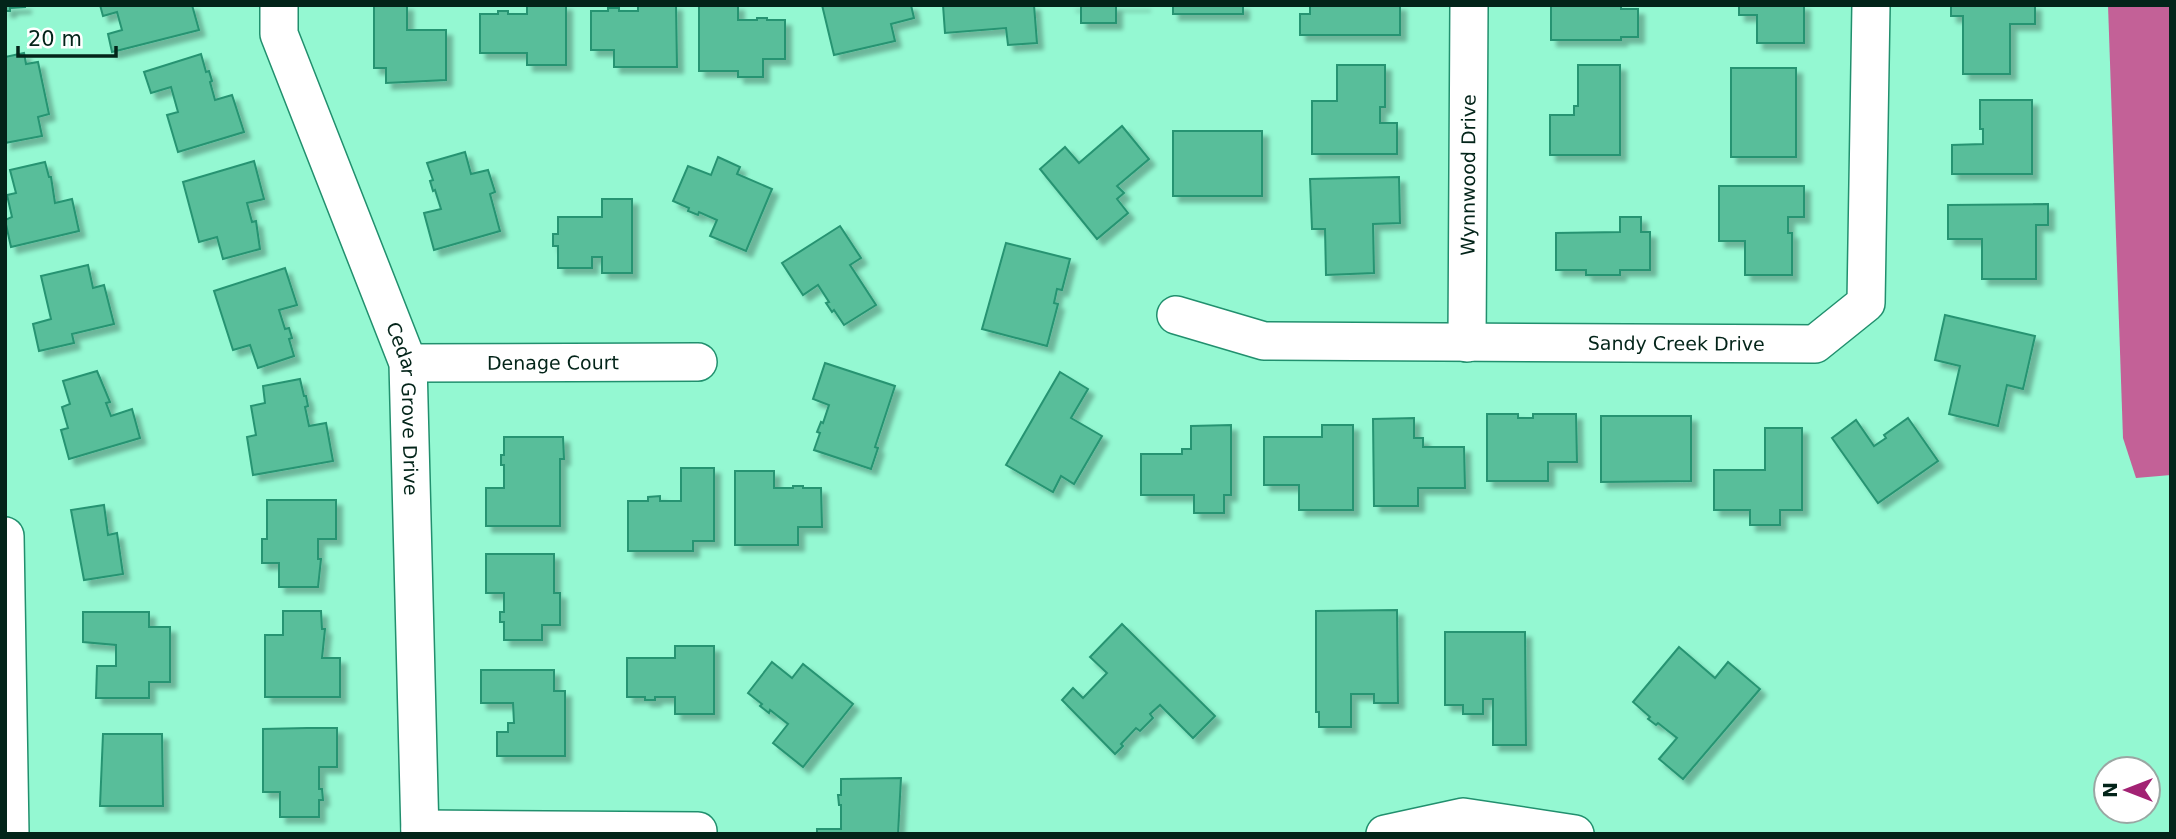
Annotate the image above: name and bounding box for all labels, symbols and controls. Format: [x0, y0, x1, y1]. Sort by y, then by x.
scale bar [18, 14, 116, 58]
text: 20 m [28, 27, 82, 51]
street label: Wynnwood Drive [1457, 94, 1479, 256]
street label: Cedar Grove Drive [382, 319, 422, 496]
street label: Sandy Creek Drive [1588, 332, 1765, 355]
street label: Denage Court [487, 351, 619, 374]
north arrow [2092, 755, 2162, 825]
text: N [2099, 782, 2121, 798]

